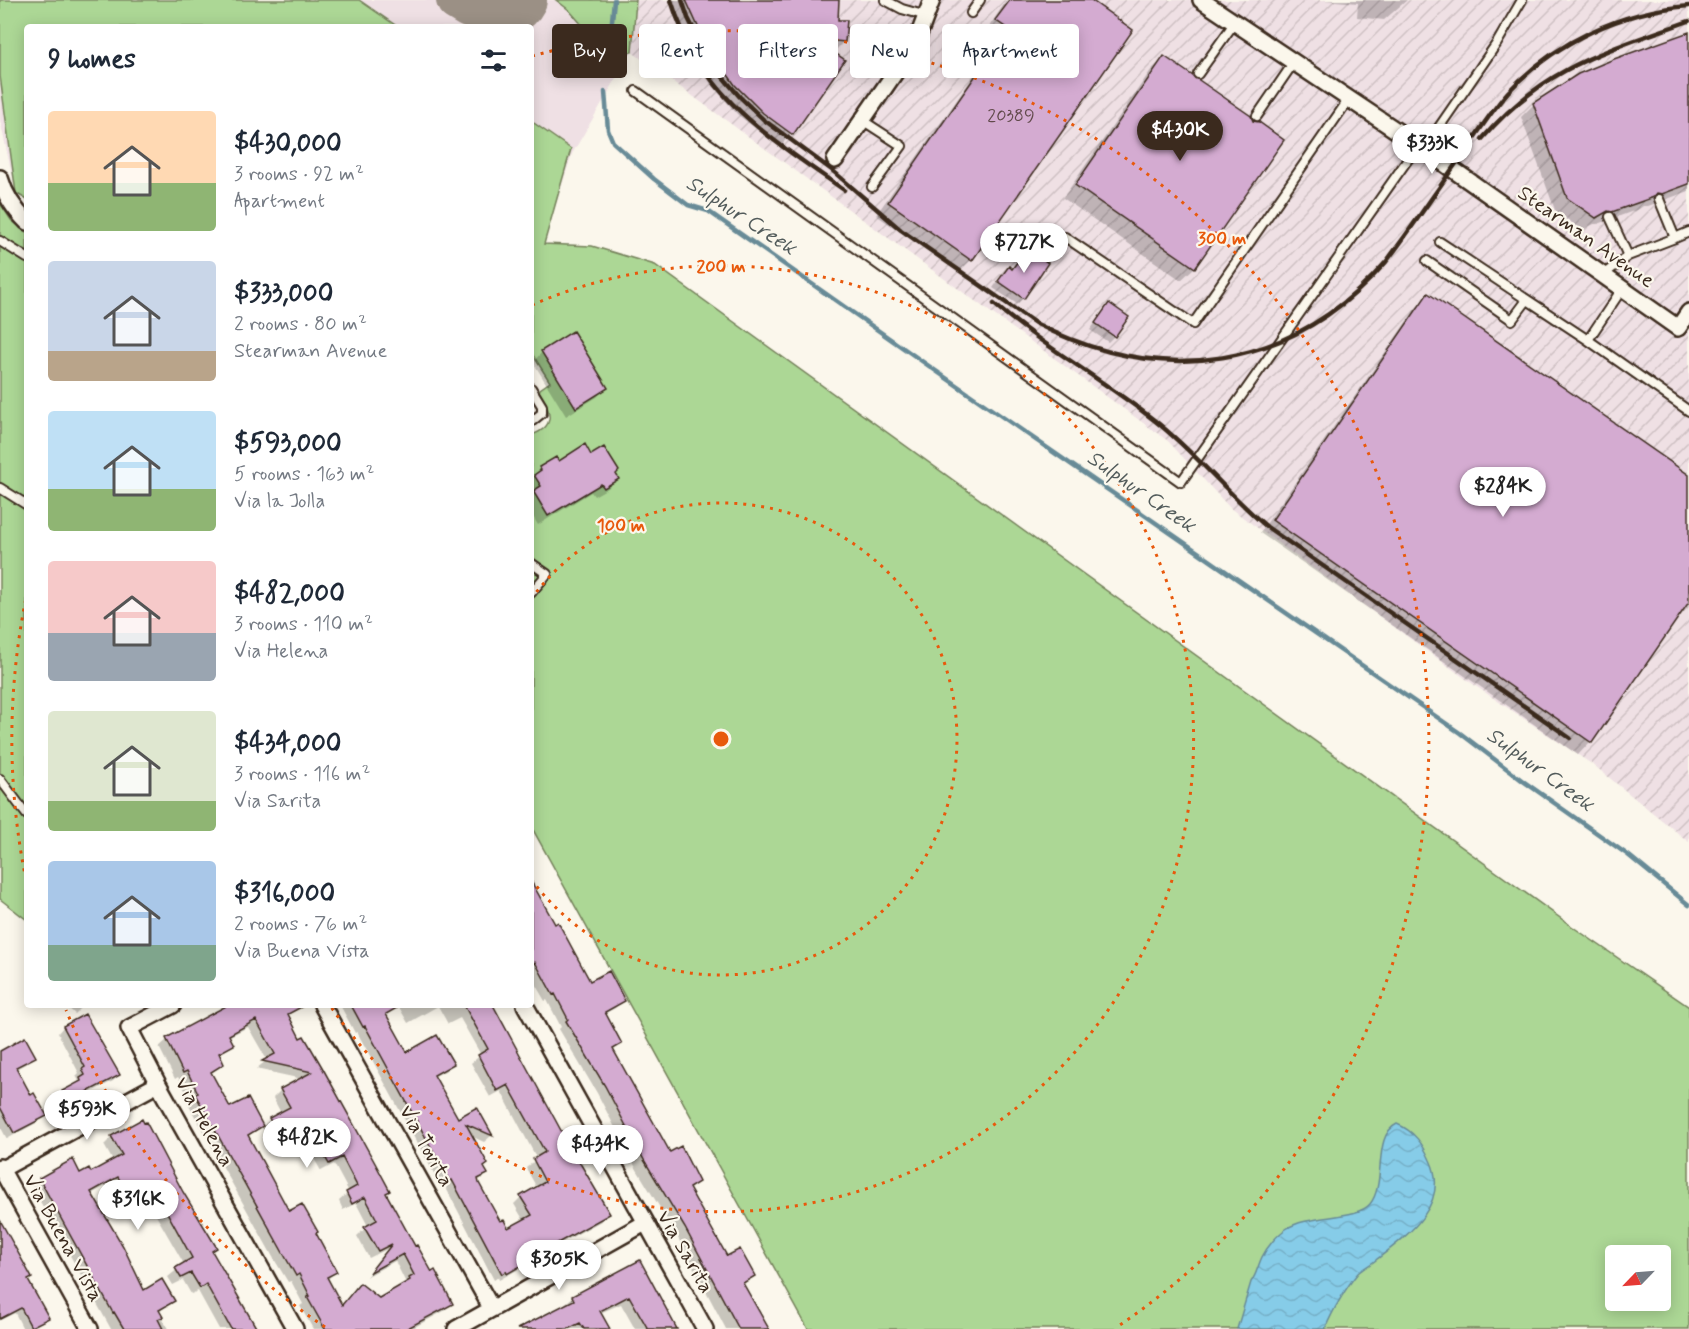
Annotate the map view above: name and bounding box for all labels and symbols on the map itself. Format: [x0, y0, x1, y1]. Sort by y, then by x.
house number: 20389 [987, 104, 1035, 128]
pin: $430K [1138, 111, 1222, 162]
pin: $333K [1390, 124, 1474, 175]
water label: Sulphur Creek [680, 170, 803, 263]
street label: Stearman Avenue [1512, 179, 1660, 295]
pin: $727K [982, 223, 1066, 274]
text: 300 m [1198, 227, 1246, 251]
text: 200 m [696, 255, 746, 279]
water label: Sulphur Creek [1081, 444, 1202, 541]
pin: $284K [1461, 467, 1545, 518]
text: 100 m [597, 514, 645, 538]
water label: Sulphur Creek [1481, 722, 1601, 819]
centre of rings [711, 729, 731, 749]
street label: Via Helena [168, 1072, 240, 1172]
pin: $593K [45, 1090, 129, 1141]
street label: Via Tovita [392, 1100, 460, 1192]
pin: $482K [265, 1118, 349, 1169]
pin: $434K [558, 1125, 642, 1176]
street label: Via Buena Vista [16, 1169, 110, 1307]
pin: $316K [96, 1180, 180, 1231]
street label: Via Sarita [650, 1205, 720, 1299]
pin: $305K [517, 1240, 601, 1291]
north arrow [1605, 1245, 1671, 1311]

